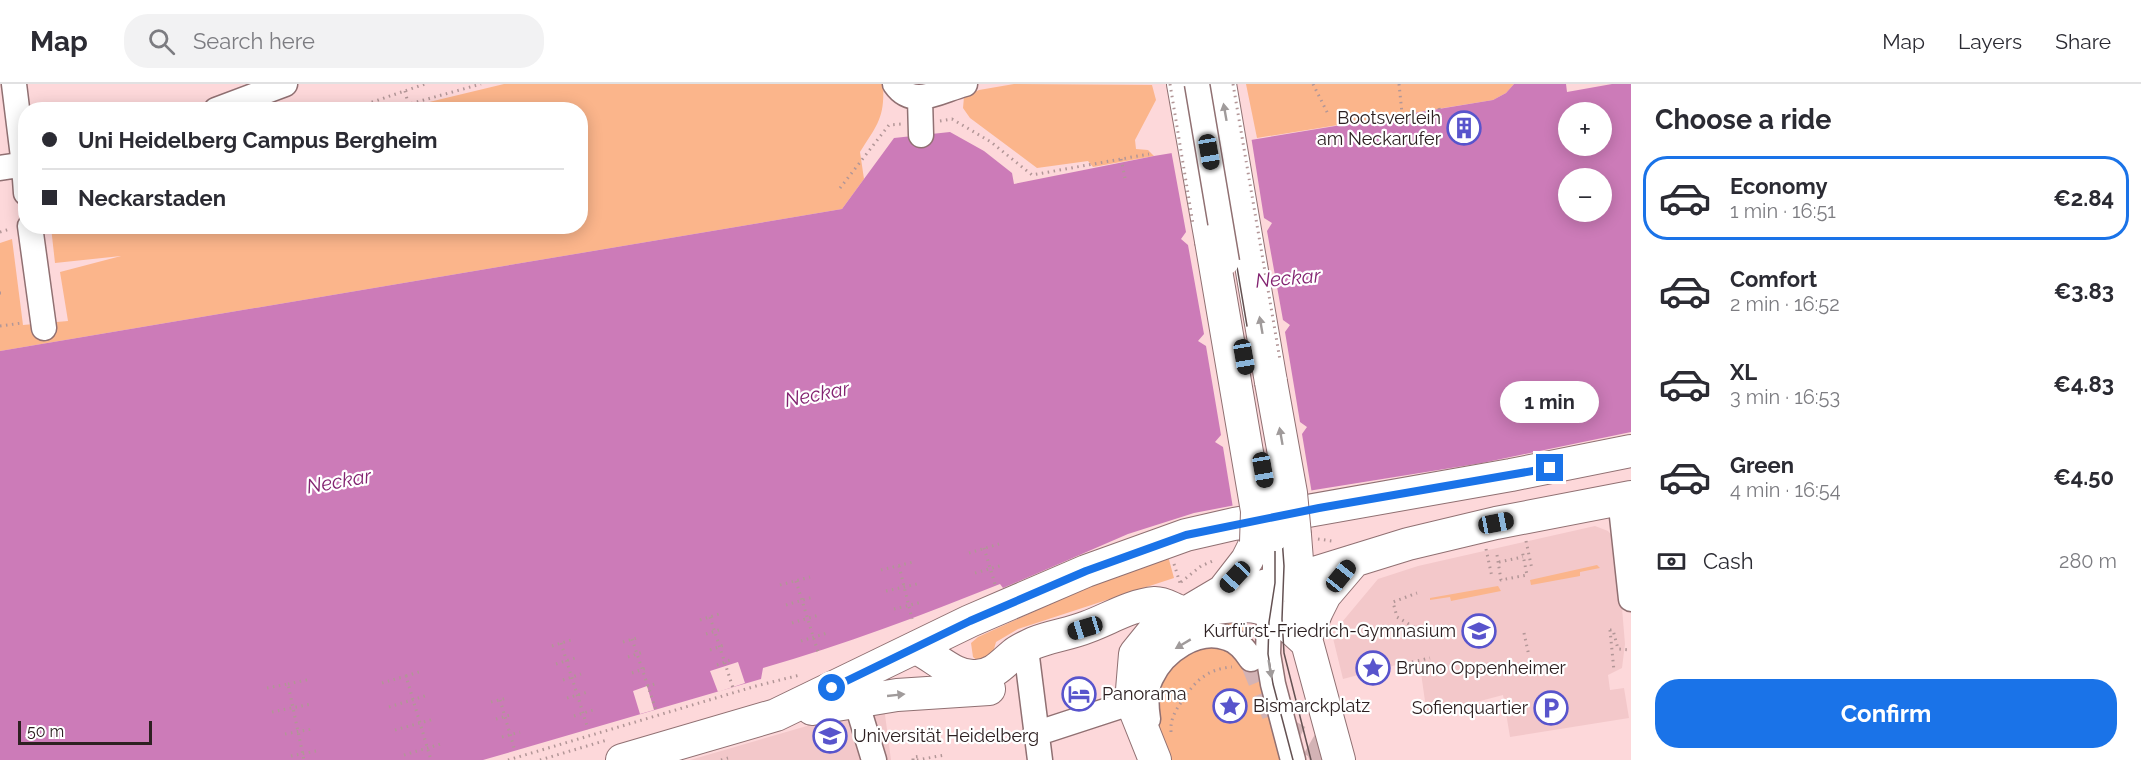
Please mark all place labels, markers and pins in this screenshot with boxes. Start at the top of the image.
place label: Bootsverleih am Neckarufer [1317,107,1442,149]
building icon: Bootsverleih am Neckarufer [1446,110,1482,146]
school or university icon: Kurfürst-Friedrich-Gymnasium [1461,613,1497,649]
place label: Kurfürst-Friedrich-Gymnasium [1203,620,1456,641]
place icon: Bruno Oppenheimer [1355,650,1391,686]
place label: Bruno Oppenheimer [1396,657,1567,678]
hotel icon: Panorama [1061,676,1097,712]
place label: Panorama [1102,683,1187,704]
place icon: Bismarckplatz [1212,688,1248,724]
parking icon: Sofienquartier [1533,690,1569,726]
place label: Bismarckplatz [1253,695,1370,716]
place label: Sofienquartier [1412,697,1529,718]
school or university icon: Universität Heidelberg [812,718,848,754]
place label: Universität Heidelberg [853,725,1039,746]

